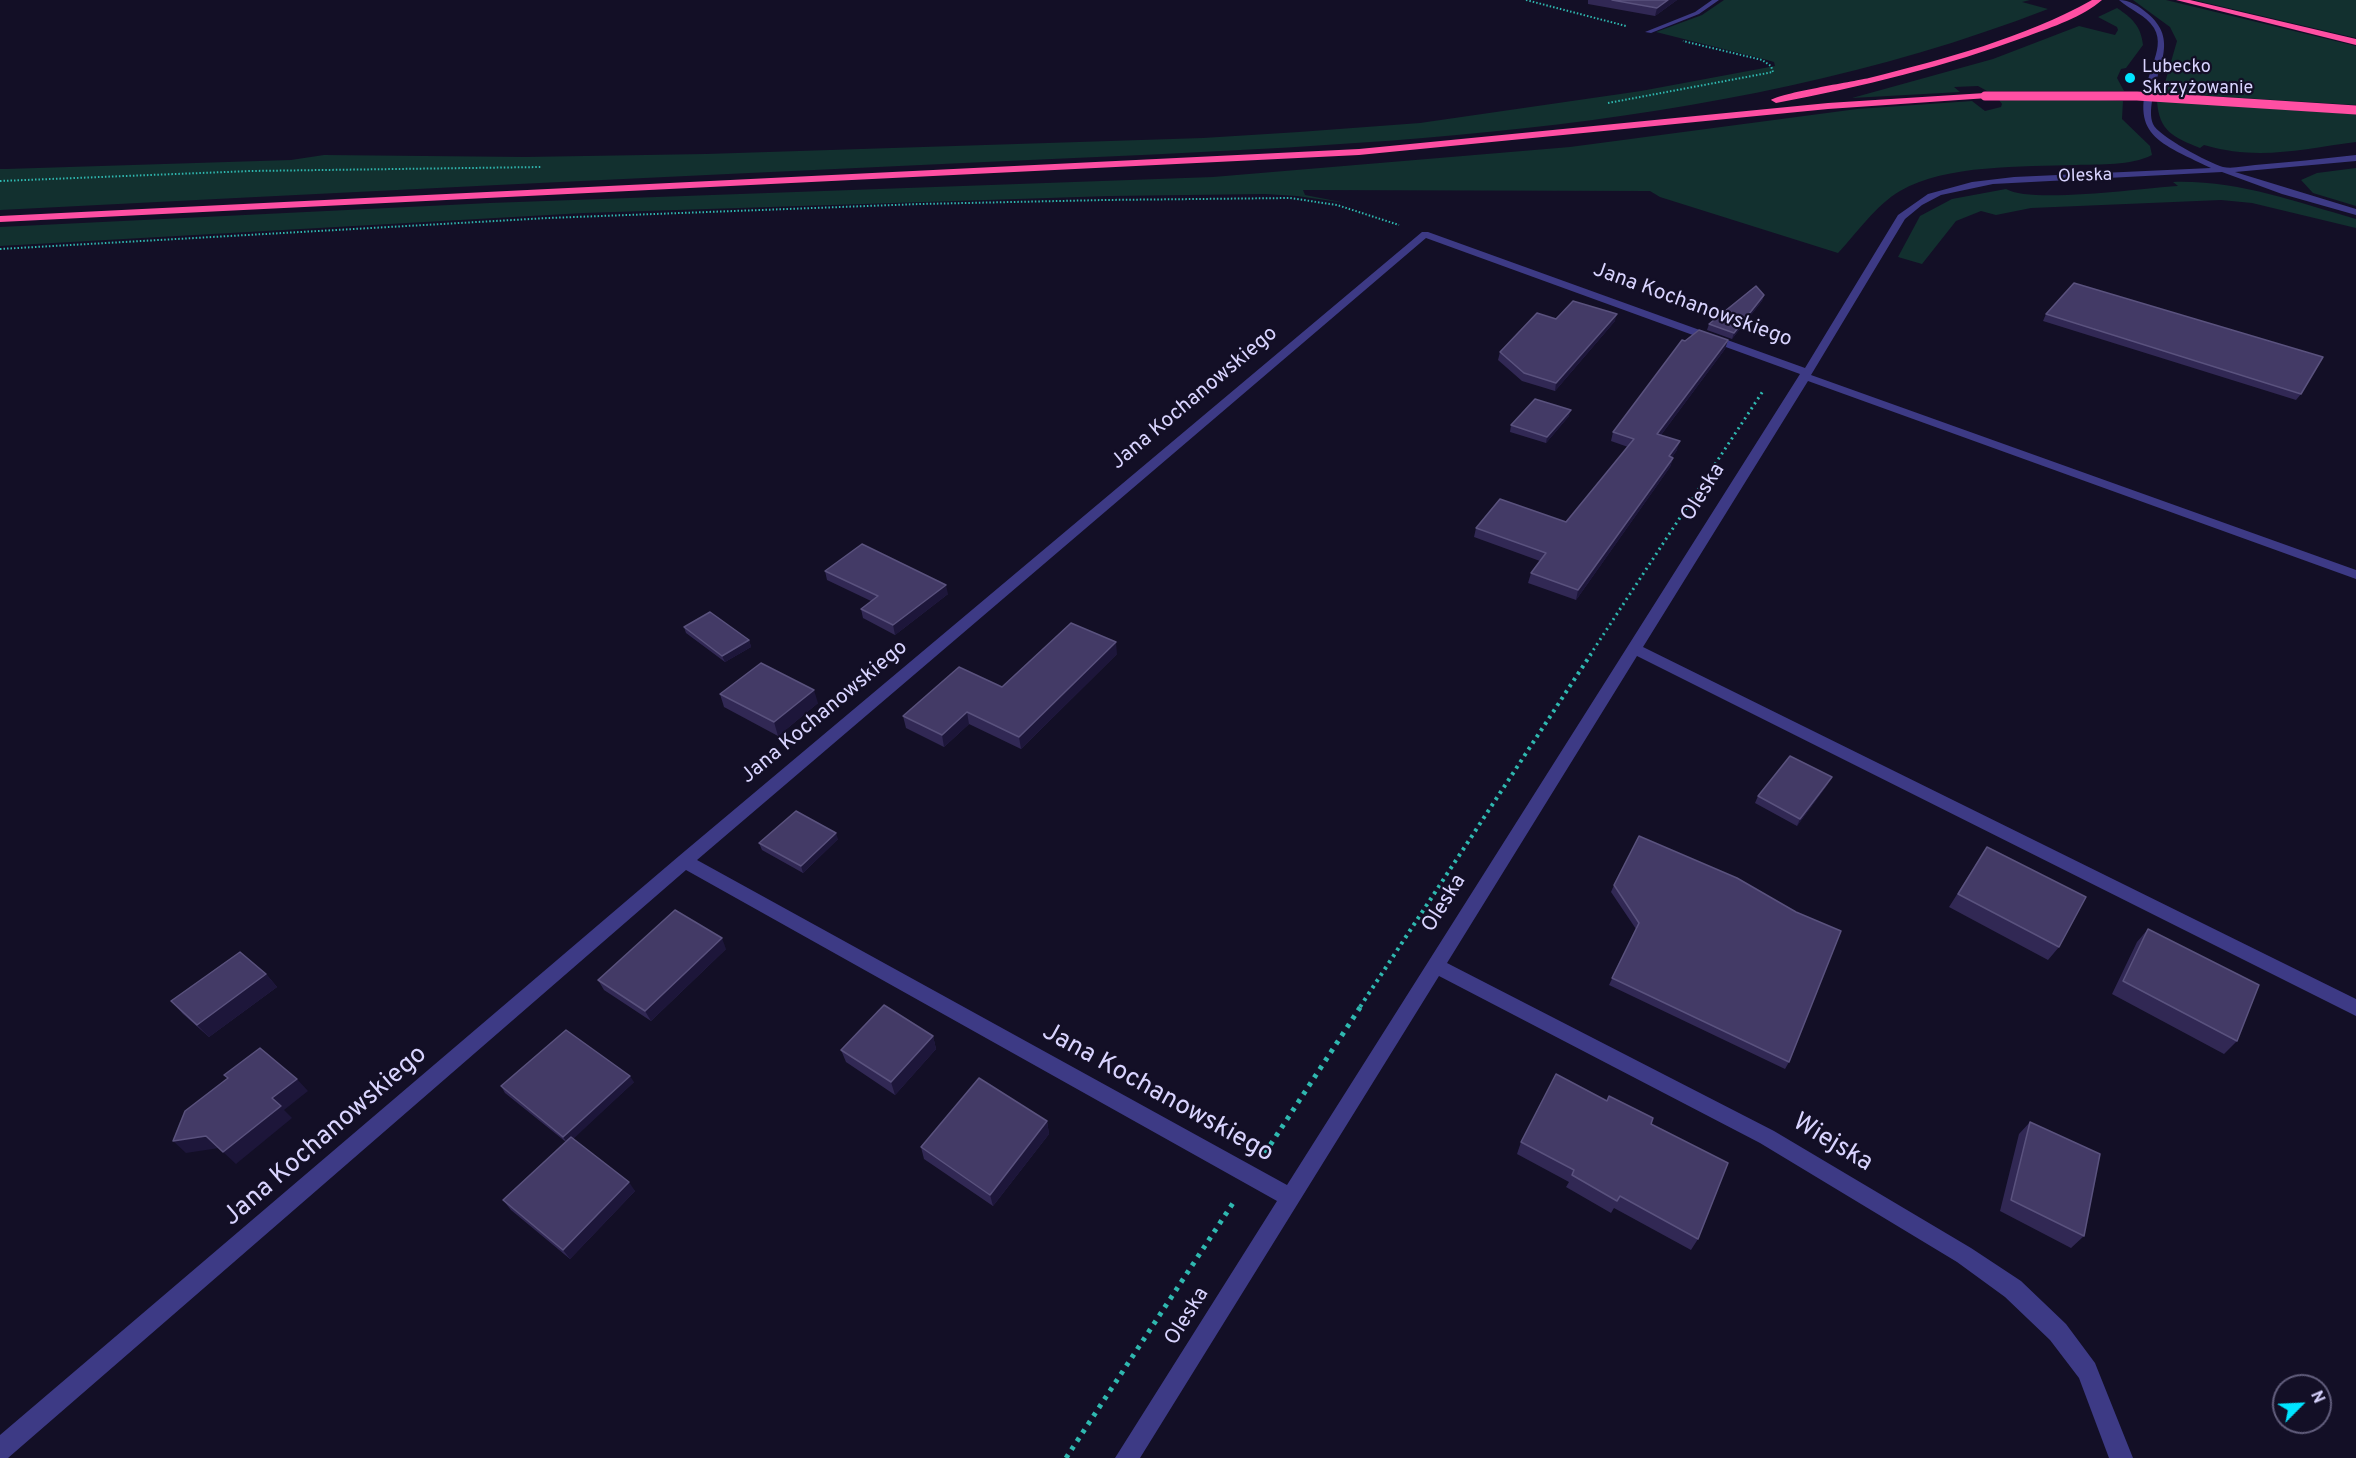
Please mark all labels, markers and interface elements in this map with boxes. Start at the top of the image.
place label: Lubecko Skrzyżowanie [2142,57,2253,100]
marker: Lubecko Skrzyżowanie [2123,71,2137,85]
street label: Oleska [2057,165,2113,189]
street label: Jana Kochanowskiego [1589,258,1795,354]
street label: Jana Kochanowskiego [1107,322,1283,476]
street label: Oleska [1677,459,1731,527]
street label: Jana Kochanowskiego [737,636,913,790]
street label: Oleska [1418,870,1472,938]
street label: Jana Kochanowskiego [1036,1017,1278,1171]
street label: Jana Kochanowskiego [218,1040,434,1234]
street label: Wiejska [1786,1108,1878,1180]
street label: Oleska [1161,1283,1215,1351]
north arrow [2272,1374,2332,1434]
text: N [2305,1388,2328,1407]

